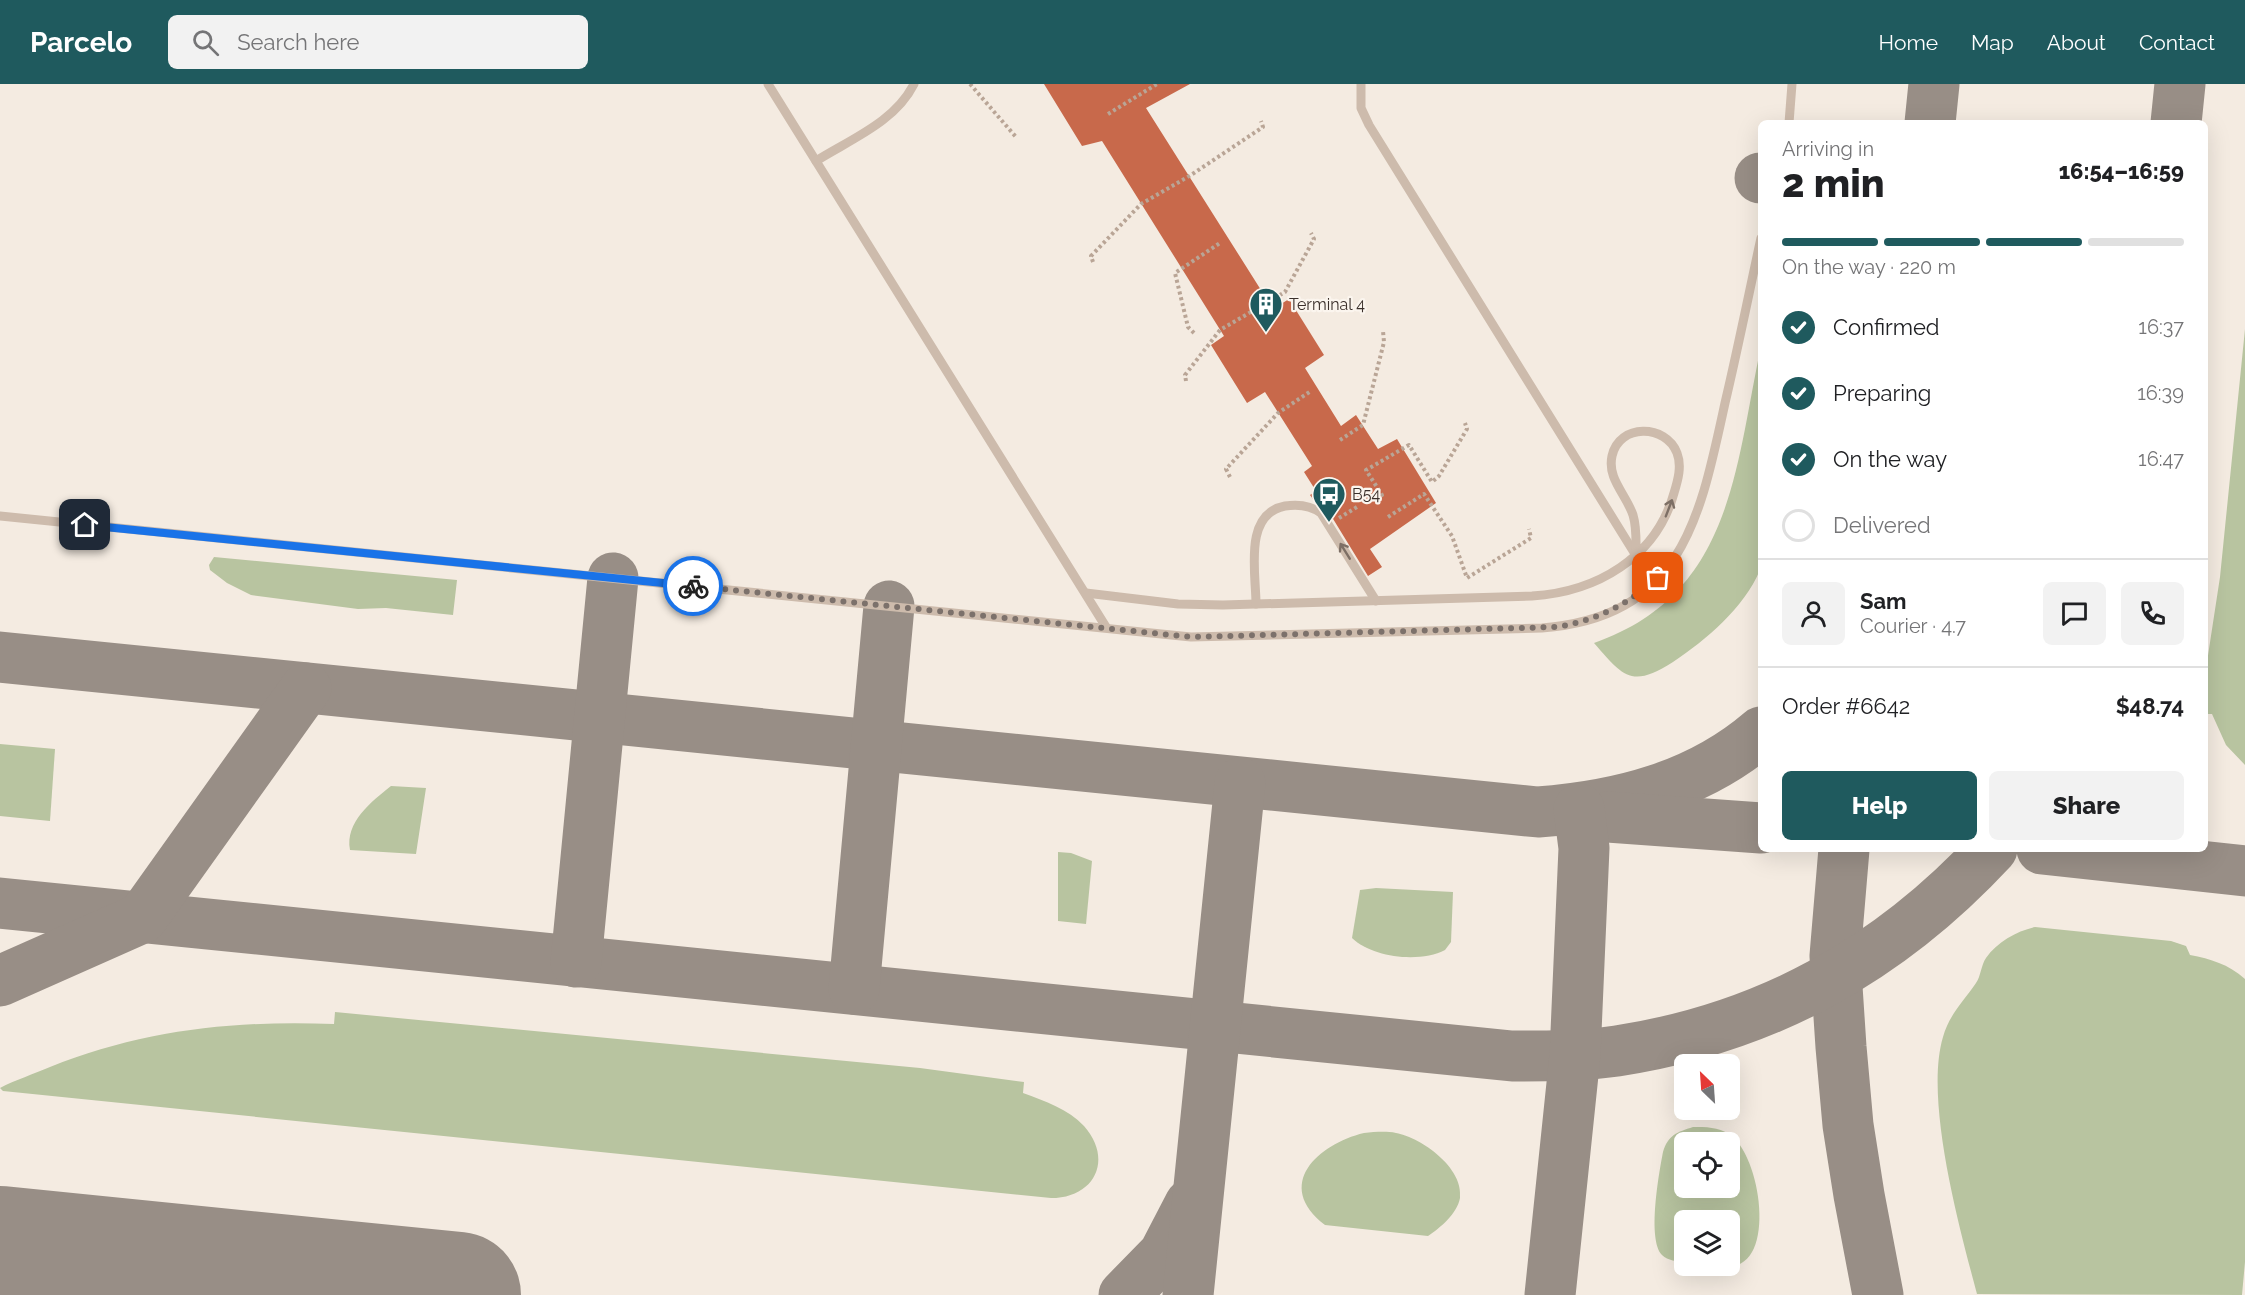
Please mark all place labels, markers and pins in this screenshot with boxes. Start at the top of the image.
building icon: Terminal 4 [1248,286,1284,333]
place label: Terminal 4 [1289,295,1365,314]
bus stop icon: B54 [1311,476,1347,523]
place label: B54 [1352,485,1380,504]
pin [59,499,110,550]
pin [1632,552,1683,603]

